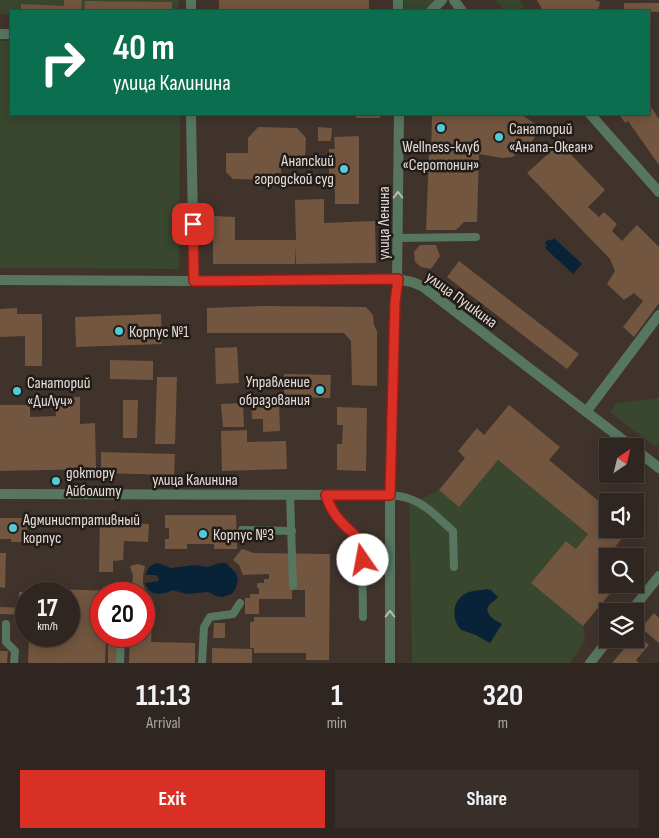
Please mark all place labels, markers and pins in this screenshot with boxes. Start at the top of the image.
place label: Санаторий «Анапа-Океан» [509,120,594,157]
marker: Wellness-клуб «Серотонин» [435,122,447,134]
marker: Санаторий «Анапа-Океан» [493,131,505,143]
place label: Wellness-клуб «Серотонин» [402,138,480,175]
place label: Анапский городской суд [254,152,334,189]
marker: Анапский городской суд [338,163,350,175]
pin [172,203,214,245]
place label: Корпус №1 [129,323,189,342]
marker: Корпус №1 [113,325,125,337]
place label: Управление образования [239,373,310,410]
place label: Санаторий «ДиЛуч» [27,374,90,411]
marker: Управление образования [314,384,326,396]
marker: Санаторий «ДиЛуч» [11,385,23,397]
place label: доктору Айболиту [65,464,122,501]
marker: доктору Айболиту [50,475,62,487]
place label: Административный корпус [22,511,140,548]
marker: Административный корпус [7,522,19,534]
place label: Корпус №3 [213,526,274,545]
marker: Корпус №3 [197,528,209,540]

